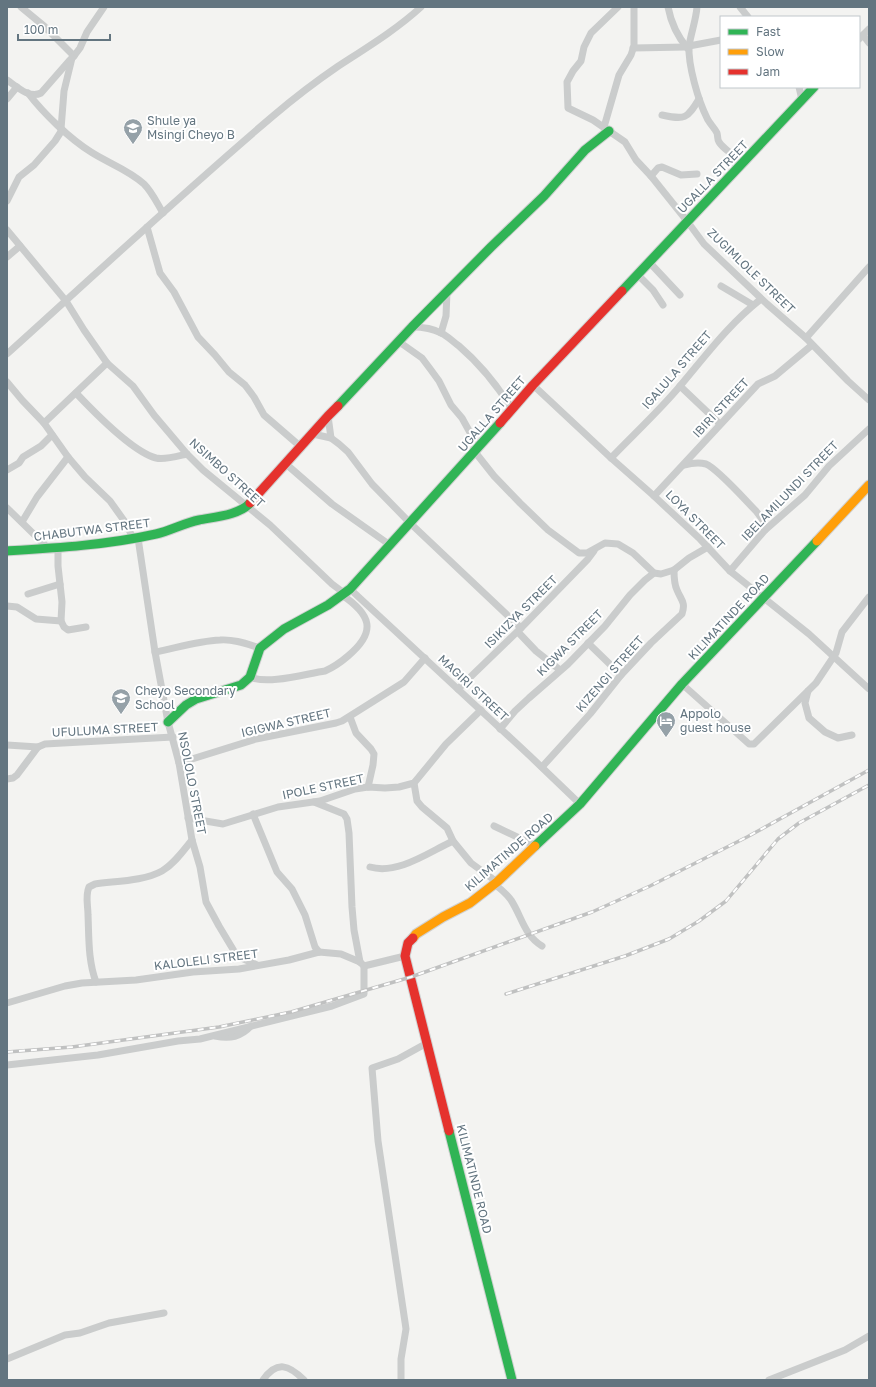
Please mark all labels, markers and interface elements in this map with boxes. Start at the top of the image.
scale bar [18,16,110,42]
legend [720,16,860,88]
text: 100 m [24,22,58,37]
text: Fast [756,24,781,39]
text: Slow [756,44,784,59]
text: Jam [756,64,780,79]
place label: Shule ya Msingi Cheyo B [147,113,235,142]
school or university icon: Shule ya Msingi Cheyo B [122,117,144,145]
street label: UGALLA STREET [674,137,752,216]
street label: ZUGIMLOLE STREET [704,225,799,317]
street label: IGALULA STREET [639,327,715,412]
street label: UGALLA STREET [455,372,529,455]
street label: IBIRI STREET [689,374,752,441]
street label: NSIMBO STREET [187,435,268,511]
street label: IBELAMILUNDI STREET [738,437,842,544]
street label: LOYA STREET [663,487,729,553]
street label: CHABUTWA STREET [33,515,152,544]
street label: KILIMATINDE ROAD [685,570,772,663]
street label: ISIKIZYA STREET [481,572,561,651]
street label: KIGWA STREET [533,606,606,679]
street label: KIZENGI STREET [572,632,647,715]
street label: MAGIRI STREET [435,651,512,724]
place label: Cheyo Secondary School [135,683,236,712]
school or university icon: Cheyo Secondary School [110,687,132,715]
street label: IGIGWA STREET [240,705,333,740]
place label: Appolo guest house [680,706,751,735]
hotel icon: Appolo guest house [655,710,677,738]
street label: UFULUMA STREET [51,719,159,740]
street label: NSOLOLO STREET [175,730,210,836]
street label: IPOLE STREET [281,770,366,802]
street label: KILIMATINDE ROAD [461,809,556,894]
street label: KALOLELI STREET [153,946,259,973]
street label: KILIMATINDE ROAD [454,1123,495,1235]

